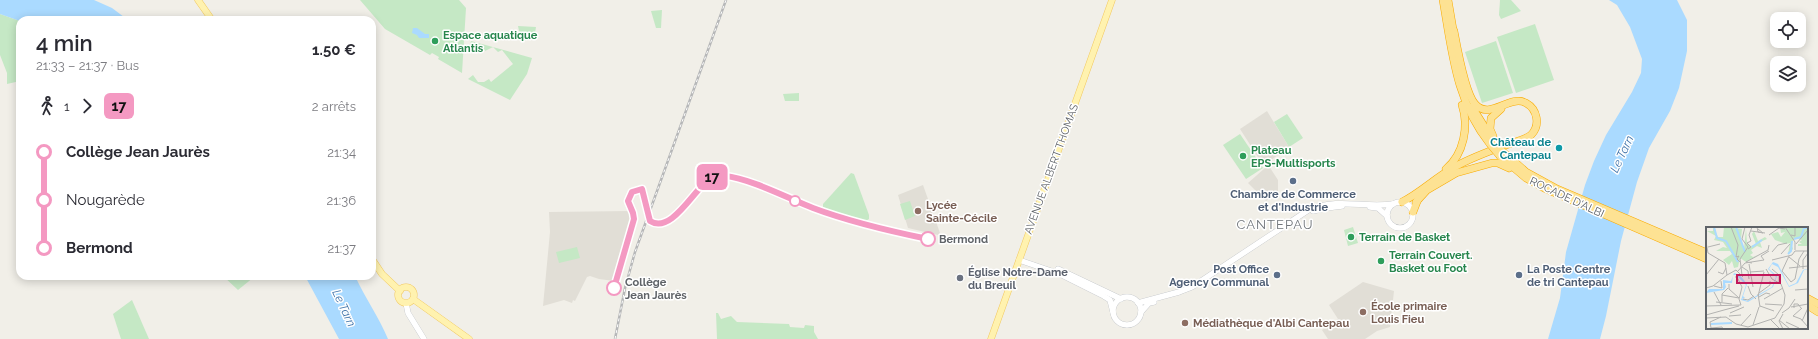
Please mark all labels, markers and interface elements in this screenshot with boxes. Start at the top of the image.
map controls [1770,12,1806,92]
button: locate [1770,12,1806,48]
place label: Espace aquatique Atlantis [443,29,538,55]
text: 4 min [36,30,93,56]
marker: Espace aquatique Atlantis [430,36,440,46]
text: 1.50 € [312,41,356,59]
button: layers [1770,56,1806,92]
text: 21:33 – 21:37 · Bus [36,58,139,73]
icon: walk [36,95,58,117]
icon: forward [76,95,98,117]
text: 17 [112,98,126,114]
text: 1 [64,99,70,114]
text: 2 arrêts [312,99,356,114]
street label: AVENUE ALBERT THOMAS [1022,102,1081,236]
water label: Le Tarn [1607,133,1637,175]
place label: Château de Cantepau [1490,136,1551,162]
text: Collège Jean Jaurès [66,143,210,161]
marker: Château de Cantepau [1554,143,1564,153]
place label: Plateau EPS-Multisports [1251,144,1336,170]
text: 21:34 [327,145,356,160]
marker: Plateau EPS-Multisports [1238,151,1248,161]
line badge: 17 [694,164,730,190]
text: 17 [705,169,719,185]
street label: ROCADE D'ALBI [1527,174,1606,220]
marker: Chambre de Commerce et d'Industrie [1288,176,1298,186]
place label: Chambre de Commerce et d'Industrie [1230,188,1356,214]
text: Nougarède [66,191,145,209]
text: 21:36 [326,193,356,208]
unlabelled marker [789,195,801,207]
place label: Lycée Sainte-Cécile [926,199,997,225]
marker: Lycée Sainte-Cécile [913,206,923,216]
district label: CANTEPAU [1236,217,1314,232]
inset map [1706,227,1808,329]
marker: Bermond [920,231,936,247]
place label: Terrain de Basket [1359,231,1451,244]
marker: Terrain de Basket [1346,232,1356,242]
place label: Bermond [939,233,988,246]
text: Bermond [66,239,133,257]
text: 21:37 [327,241,356,256]
place label: Terrain Couvert. Basket ou Foot [1389,249,1473,275]
marker: Terrain Couvert. Basket ou Foot [1376,256,1386,266]
place label: Post Office Agency Communal [1169,263,1270,289]
place label: La Poste Centre de tri Cantepau [1527,263,1611,289]
place label: Église Notre-Dame du Breuil [968,265,1068,292]
marker: Post Office Agency Communal [1272,270,1282,280]
marker: La Poste Centre de tri Cantepau [1514,270,1524,280]
marker: Église Notre-Dame du Breuil [955,273,965,283]
place label: Collège Jean Jaurès [625,276,687,302]
marker: Collège Jean Jaurès [606,280,622,296]
water label: Le Tarn [329,287,359,329]
place label: École primaire Louis Fieu [1371,299,1448,326]
marker: École primaire Louis Fieu [1358,307,1368,317]
place label: Médiathèque d'Albi Cantepau [1193,317,1349,330]
marker: Médiathèque d'Albi Cantepau [1180,318,1190,328]

